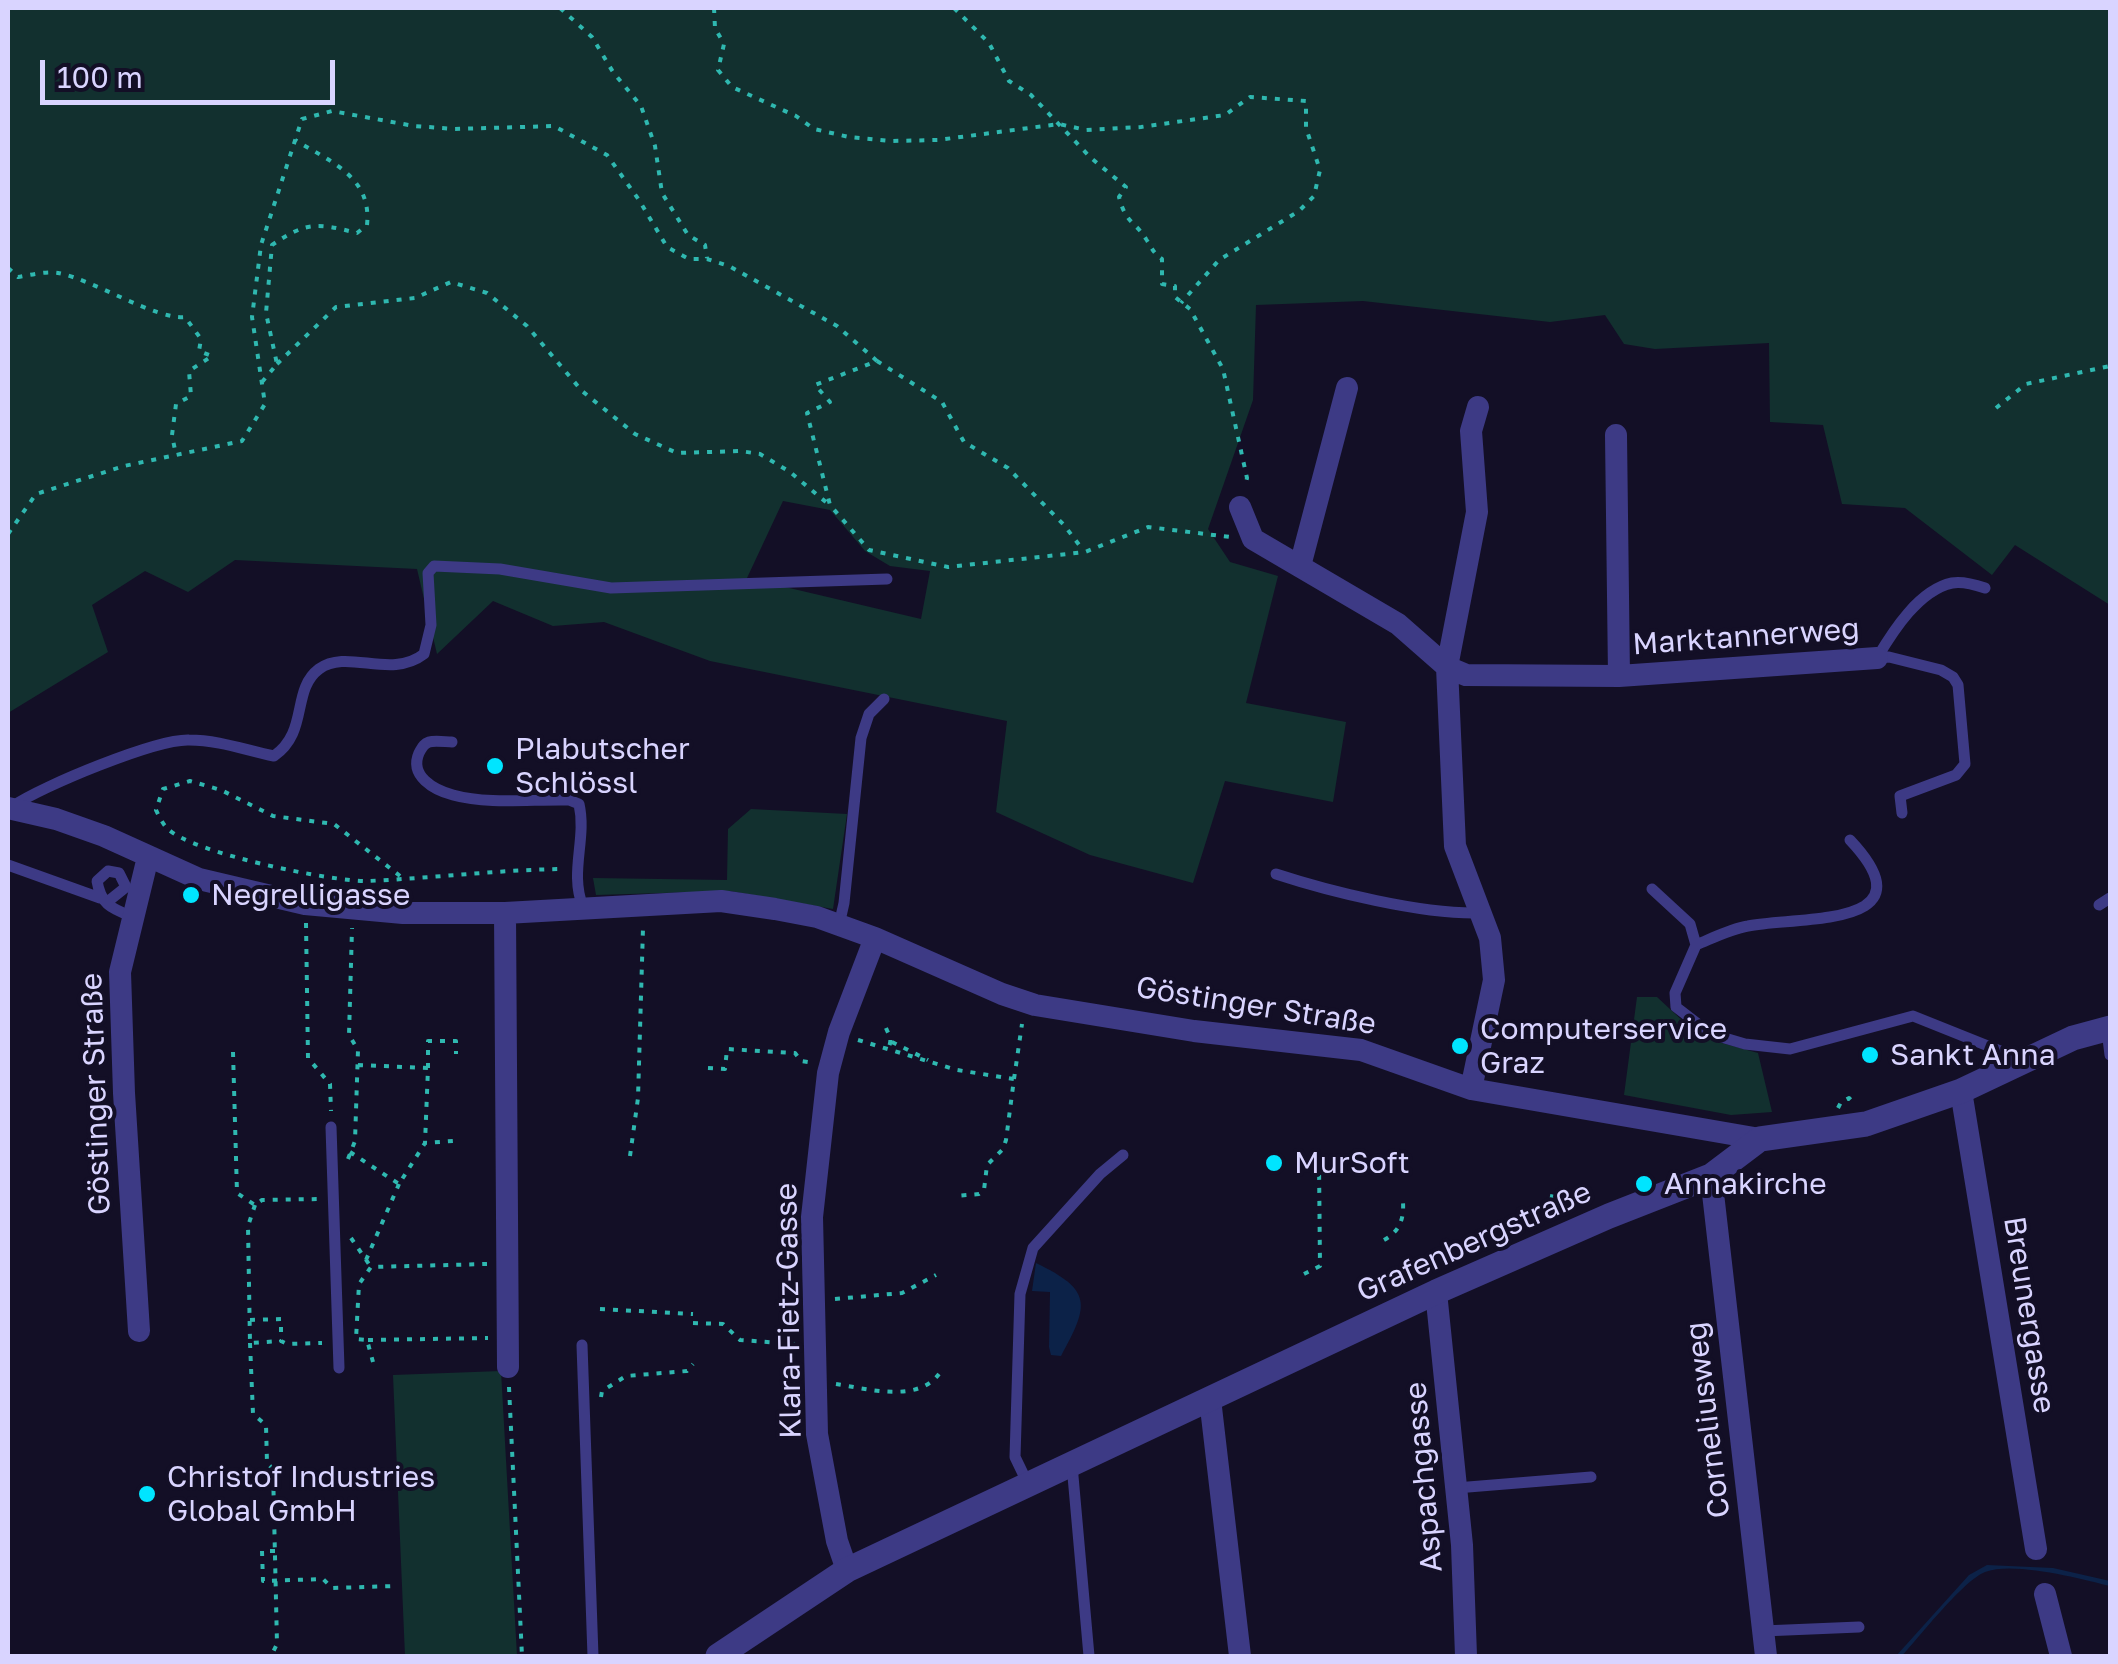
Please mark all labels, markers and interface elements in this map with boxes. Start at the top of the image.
scale bar [45,40,340,102]
text: 100 m [57,59,143,95]
street label: Marktannerweg [1631,611,1861,663]
place label: Plabutscher Schlössl [515,731,690,802]
marker: Plabutscher Schlössl [484,755,506,777]
place label: Negrelligasse [211,877,410,913]
marker: Negrelligasse [180,884,202,906]
street label: Göstinger Straße [1134,969,1378,1043]
street label: Göstinger Straße [74,972,118,1216]
place label: Computerservice Graz [1480,1011,1727,1082]
marker: Computerservice Graz [1449,1035,1471,1057]
place label: Sankt Anna [1890,1037,2056,1073]
marker: Sankt Anna [1859,1044,1881,1066]
place label: MurSoft [1294,1145,1410,1181]
marker: MurSoft [1263,1152,1285,1174]
place label: Annakirche [1664,1166,1827,1202]
marker: Annakirche [1633,1173,1655,1195]
street label: Grafenbergstraße [1351,1174,1597,1310]
street label: Klara-Fietz-Gasse [769,1183,809,1439]
street label: Breunergasse [1996,1214,2062,1416]
street label: Corneliusweg [1678,1320,1738,1520]
street label: Aspachgasse [1398,1380,1450,1574]
place label: Christof Industries Global GmbH [167,1459,435,1530]
marker: Christof Industries Global GmbH [136,1483,158,1505]

